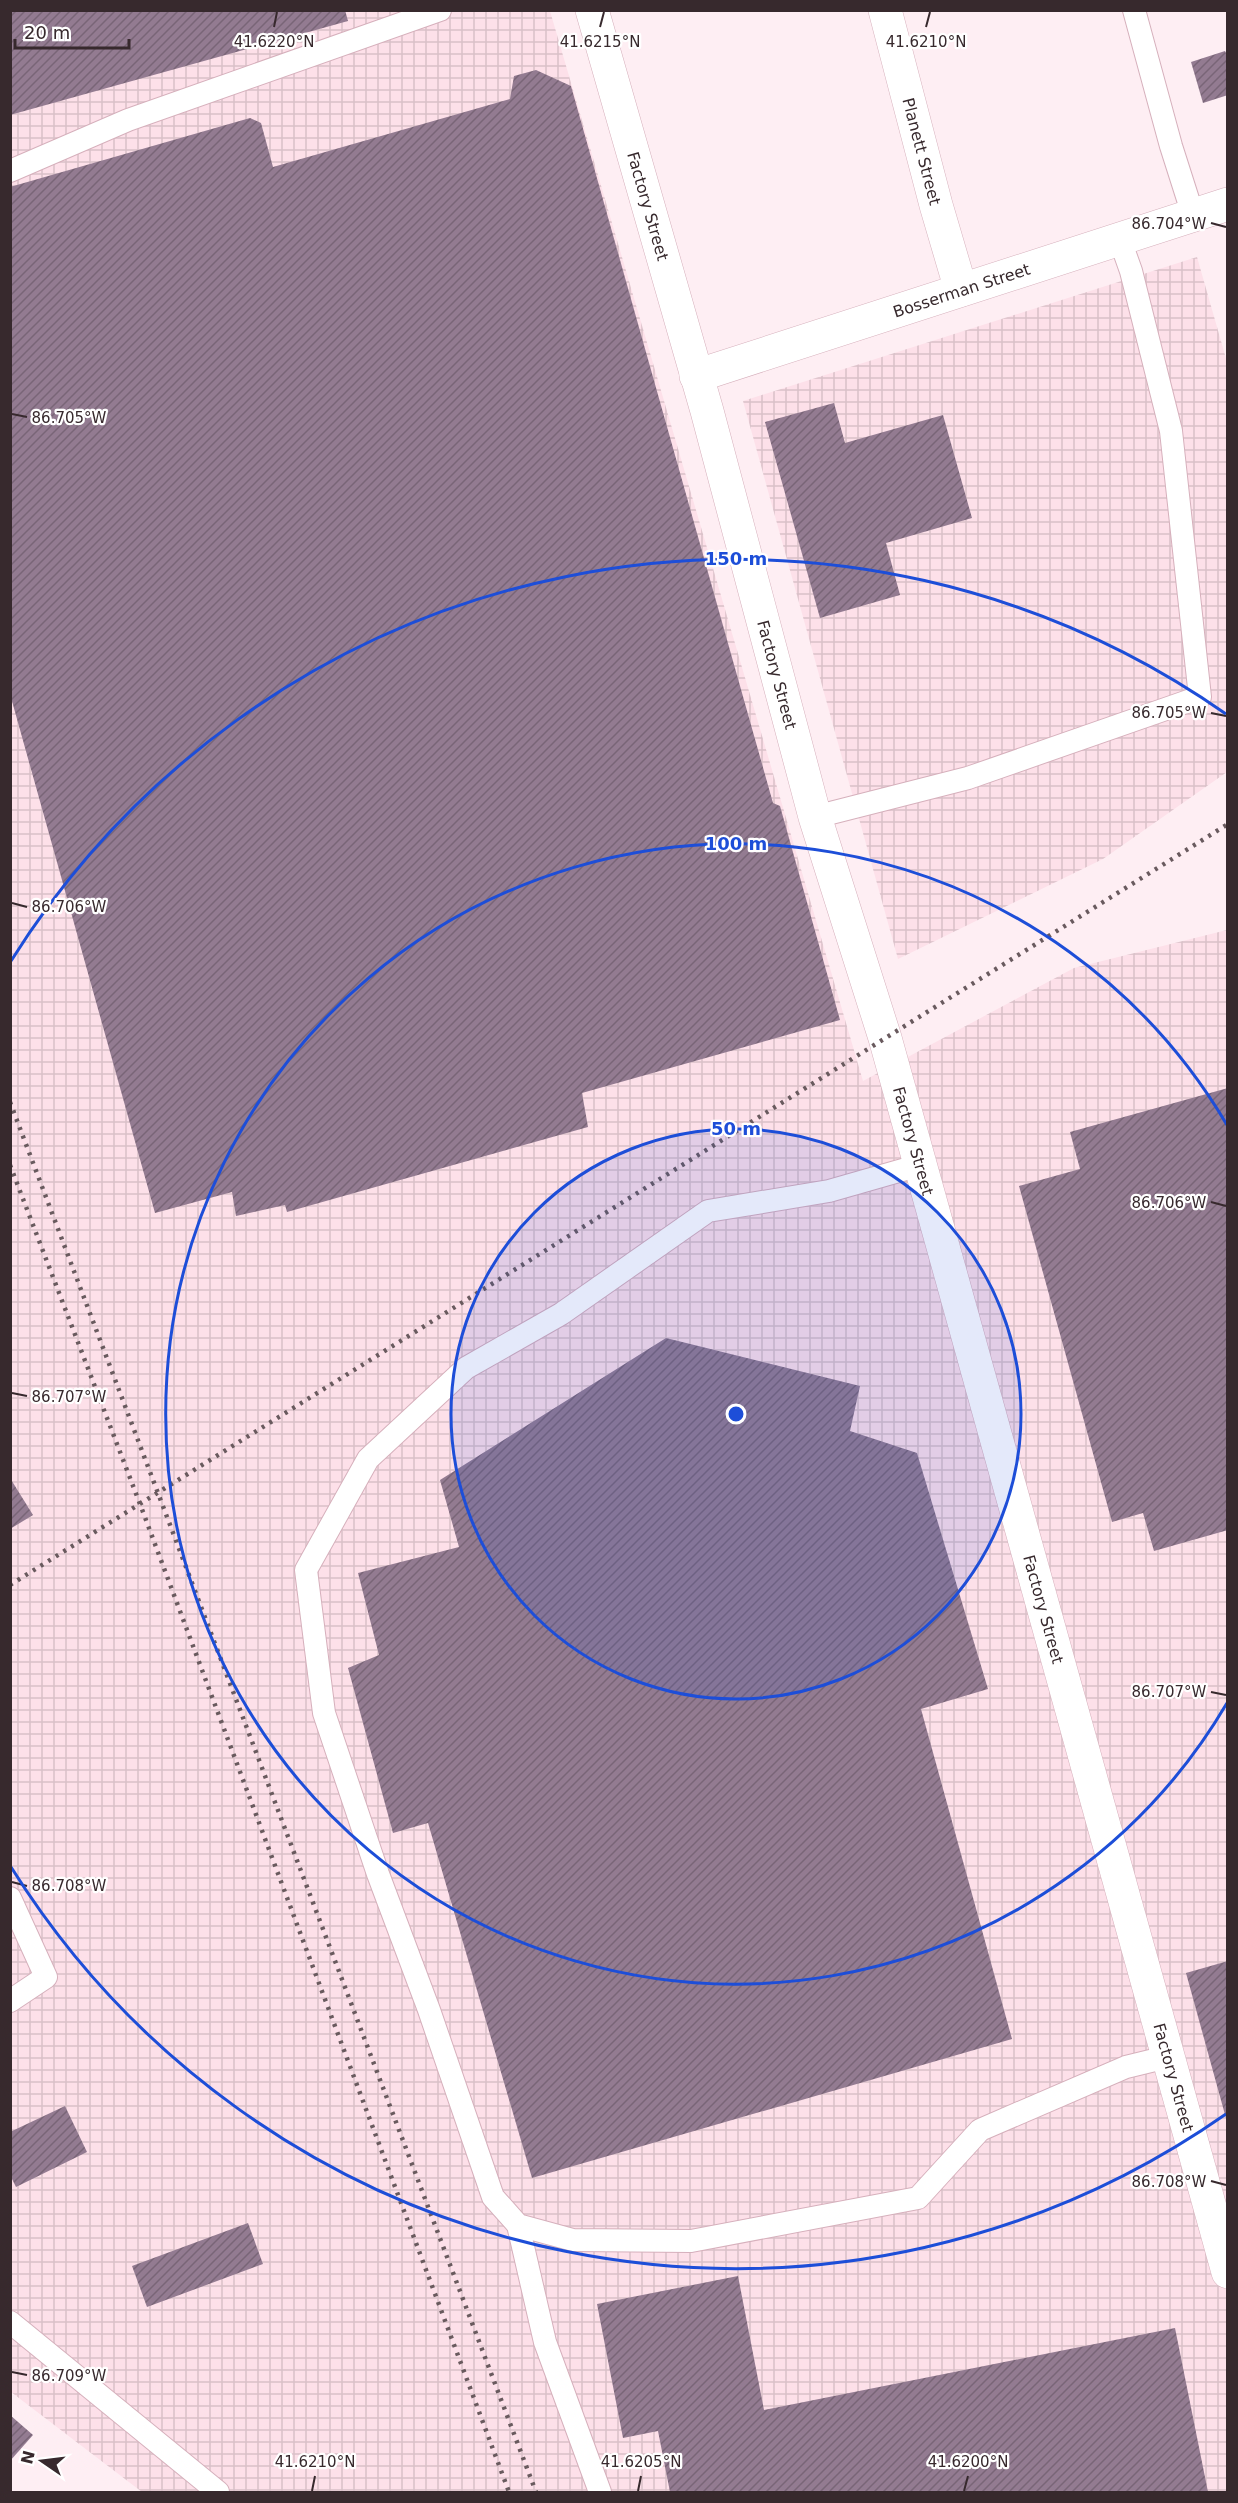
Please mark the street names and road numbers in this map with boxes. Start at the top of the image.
street label: Planett Street [899,96,945,207]
street label: Factory Street [624,150,673,263]
street label: Bosserman Street [891,259,1032,321]
street label: Factory Street [754,618,801,731]
street label: Factory Street [889,1084,938,1198]
street label: Factory Street [1020,1553,1068,1666]
street label: Factory Street [1150,2021,1198,2134]

